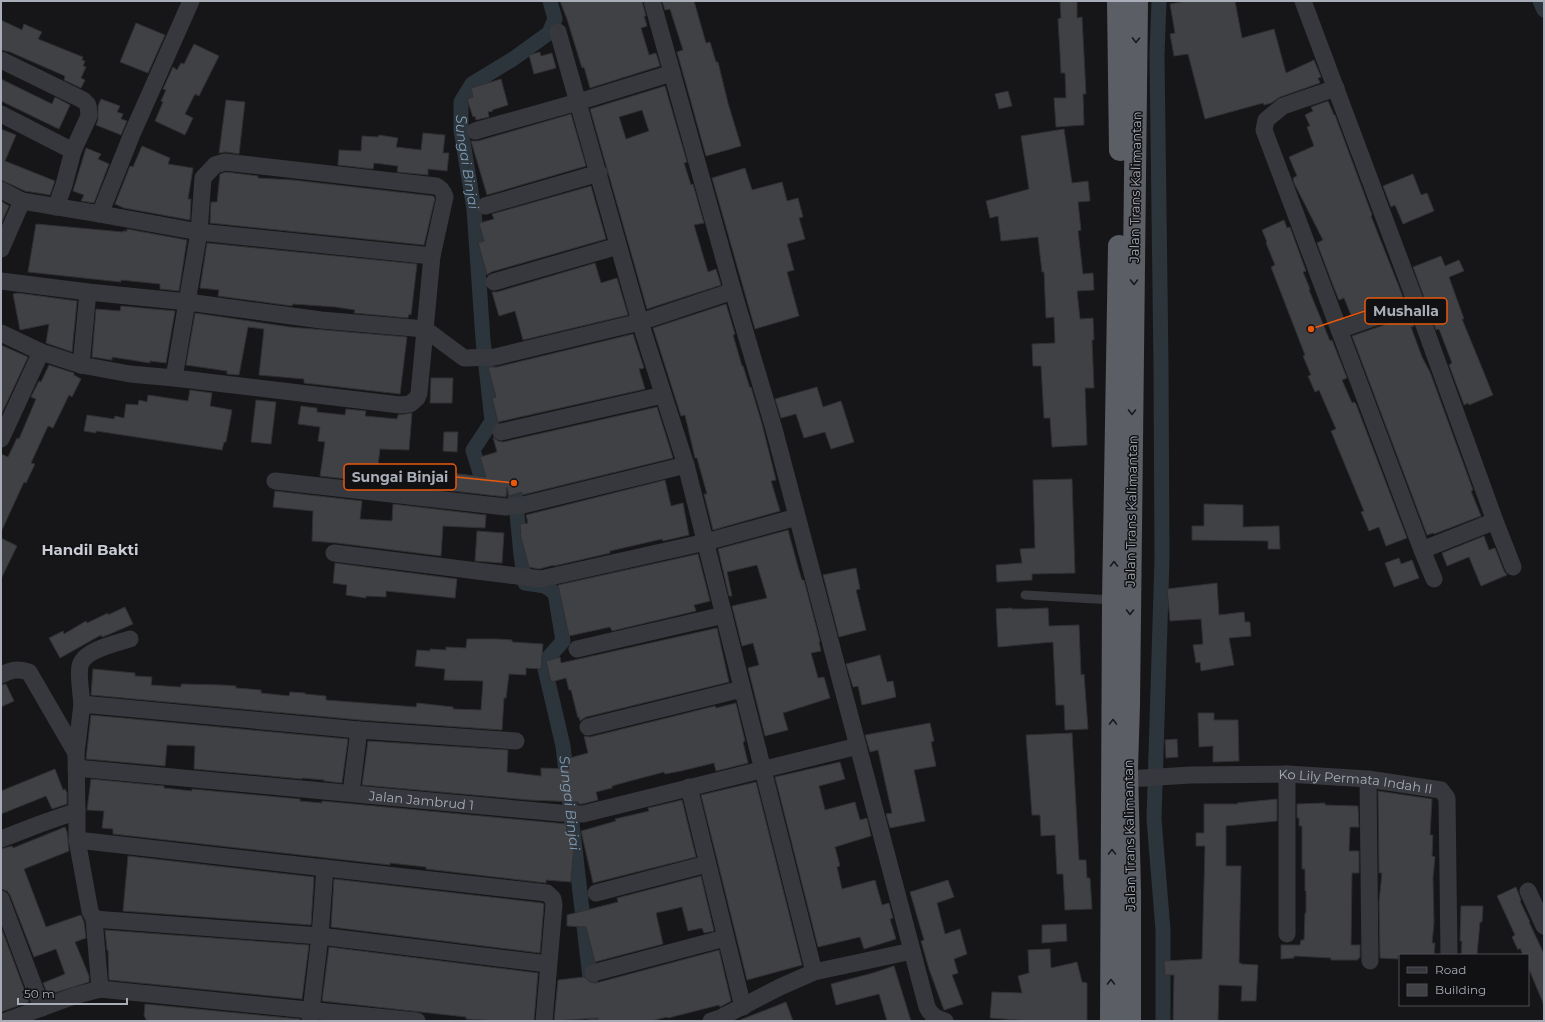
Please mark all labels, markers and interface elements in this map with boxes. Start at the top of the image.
one-way arrow [1132,37,1140,43]
street label: Jalan Trans Kalimantan [1126,111,1144,264]
water label: Sungai Binjai [452,115,483,211]
one-way arrow [1130,279,1138,285]
callout: Mushalla [1365,298,1447,324]
text: Mushalla [1373,302,1439,320]
one-way arrow [1128,409,1136,415]
street label: Jalan Trans Kalimantan [1122,435,1140,588]
callout: Sungai Binjai [344,464,456,490]
text: Sungai Binjai [352,468,448,486]
district label: Handil Bakti [41,540,139,559]
one-way arrow [1110,561,1118,567]
one-way arrow [1126,609,1134,615]
one-way arrow [1109,719,1117,725]
water label: Sungai Binjai [555,755,584,851]
street label: Jalan Trans Kalimantan [1120,759,1138,912]
street label: Ko Lily Permata Indah II [1278,766,1433,797]
street label: Jalan Jambrud 1 [367,787,475,813]
one-way arrow [1108,849,1116,855]
legend [1399,954,1529,1006]
text: Road [1435,962,1466,977]
one-way arrow [1107,979,1115,985]
scale bar [18,980,127,1006]
text: Building [1435,982,1486,997]
text: 50 m [24,986,55,1001]

